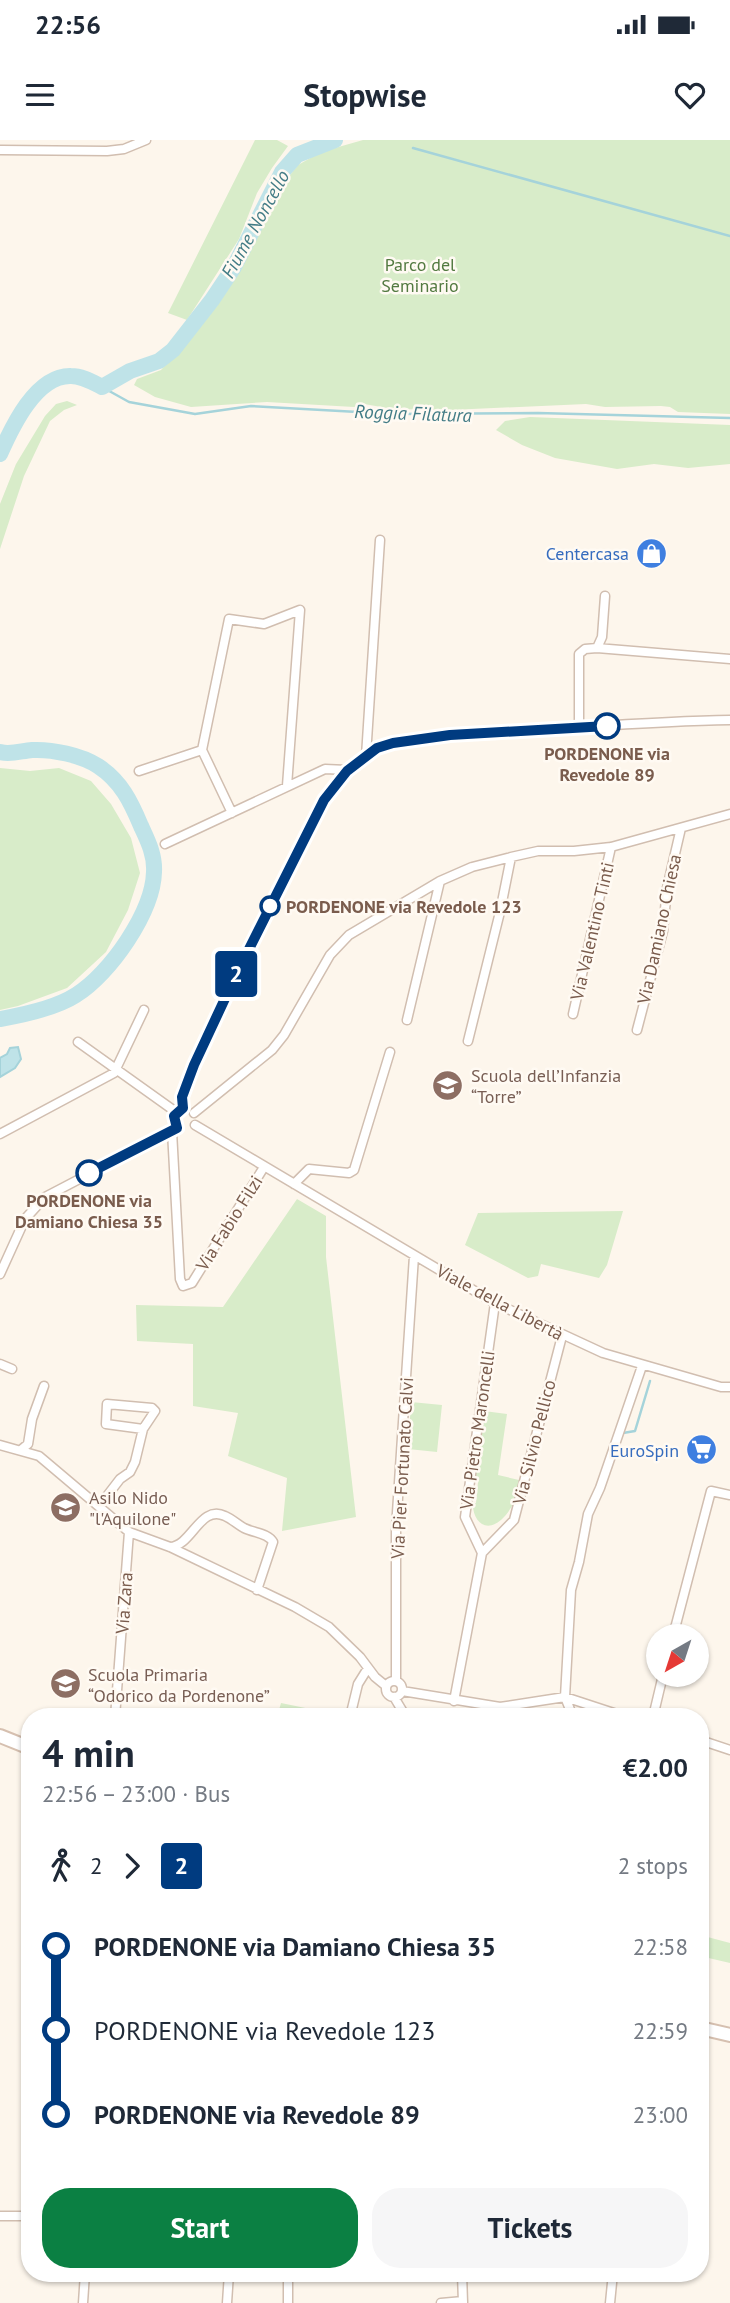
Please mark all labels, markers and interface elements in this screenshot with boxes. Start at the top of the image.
text: 22:56 [35,8,101,41]
text: Stopwise [303,74,427,116]
icon: menu [21,76,59,114]
icon: heart [671,76,709,114]
water label: Fiume Noncello [215,166,295,282]
park label: Parco del Seminario [381,253,459,297]
water label: Roggia Filatura [354,399,473,427]
shop icon: Centercasa [635,536,669,570]
place label: Centercasa [546,542,629,565]
marker: PORDENONE via Revedole 89 [594,713,620,739]
place label: PORDENONE via Revedole 89 [544,742,670,786]
street label: Via Damiano Chiesa [632,852,686,1007]
street label: Via Valentino Tinti [565,860,619,1003]
place label: PORDENONE via Revedole 123 [286,895,522,918]
marker: PORDENONE via Revedole 123 [260,896,280,916]
line badge: 2 [213,951,259,997]
text: 2 [229,958,243,989]
place label: Scuola dell’Infanzia “Torre” [471,1064,621,1108]
school or university icon: Scuola dell’Infanzia “Torre” [431,1068,465,1102]
marker: PORDENONE via Damiano Chiesa 35 [76,1160,102,1186]
street label: Via Fabio Filzi [190,1171,267,1276]
place label: PORDENONE via Damiano Chiesa 35 [15,1189,163,1233]
street label: Viale della Libertà [431,1258,568,1345]
street label: Via Pietro Maroncelli [454,1349,500,1512]
street label: Via Pier Fortunato Calvi [386,1377,418,1560]
street label: Via Silvio Pellico [507,1377,561,1508]
supermarket icon: EuroSpin [685,1433,719,1467]
place label: EuroSpin [610,1439,679,1462]
place label: Asilo Nido "l'Aquilone" [89,1486,176,1530]
school or university icon: Asilo Nido "l'Aquilone" [49,1490,83,1524]
street label: Via Zara [110,1571,138,1636]
north arrow [646,1624,709,1687]
map controls [646,1624,709,1687]
place label: Scuola Primaria “Odorico da Pordenone” [88,1663,270,1707]
school or university icon: Scuola Primaria “Odorico da Pordenone” [48,1667,82,1701]
text: 4 min [42,1728,135,1777]
text: €2.00 [623,1751,688,1784]
text: 22:56 – 23:00 · Bus [42,1779,230,1808]
icon: walk [42,1847,80,1885]
icon: forward [113,1847,151,1885]
text: 2 [175,1850,188,1881]
text: 2 [90,1851,103,1880]
text: 2 stops [618,1851,688,1880]
text: PORDENONE via Damiano Chiesa 35 [94,1930,496,1963]
text: 22:58 [633,1932,688,1961]
text: PORDENONE via Revedole 123 [94,2014,435,2047]
text: 22:59 [633,2016,688,2045]
text: PORDENONE via Revedole 89 [94,2098,420,2131]
text: 23:00 [633,2100,688,2129]
button: Start [42,2188,358,2268]
button: Tickets [372,2188,688,2268]

